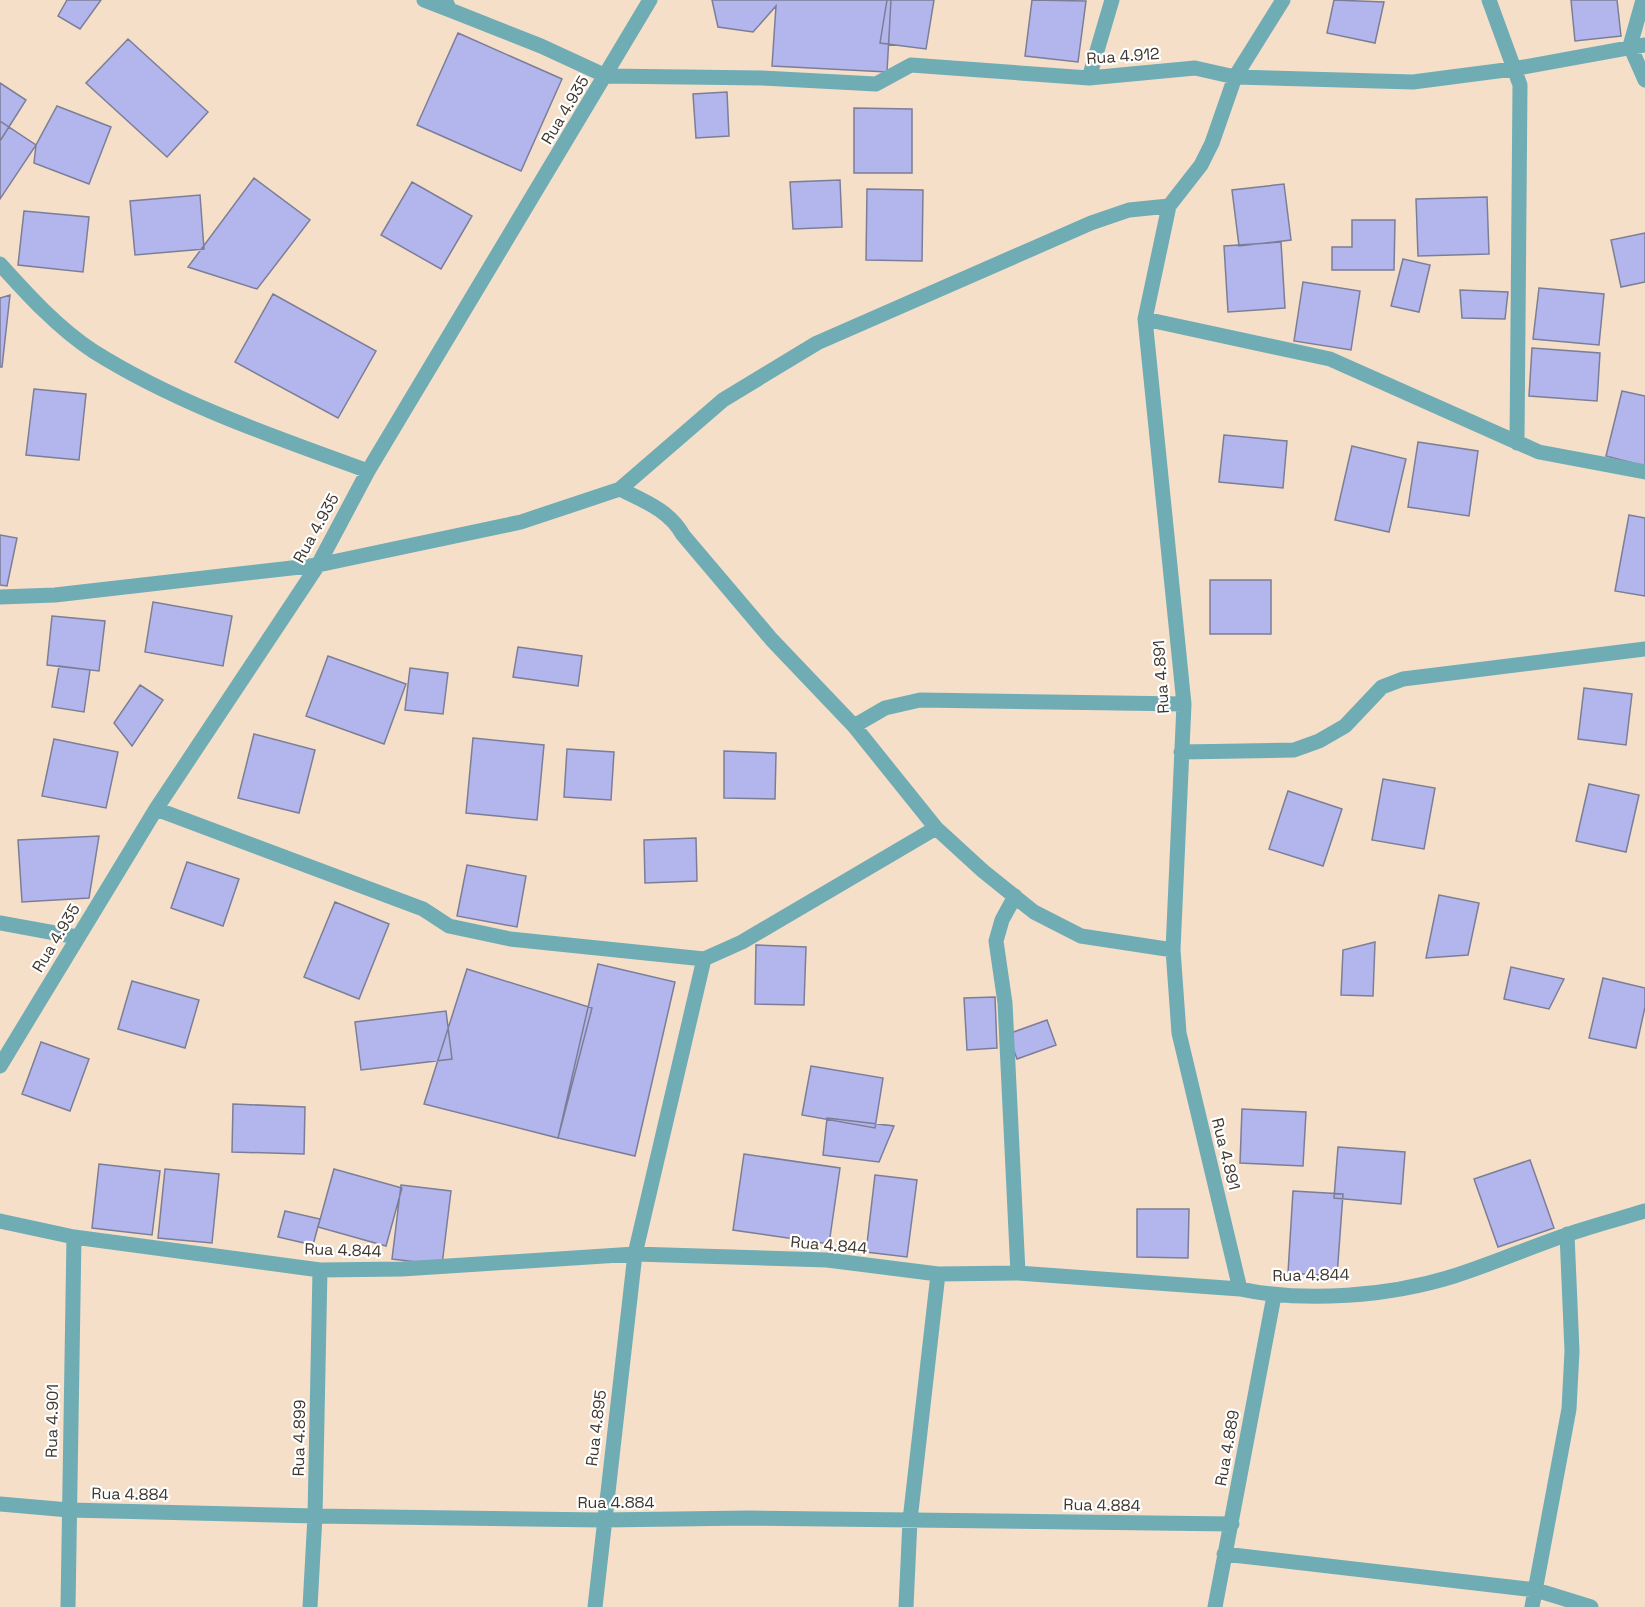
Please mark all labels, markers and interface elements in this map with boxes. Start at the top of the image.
street label: Rua 4.912 [1086,43,1160,69]
street label: Rua 4.935 [536,72,594,148]
street label: Rua 4.935 [288,490,344,566]
street label: Rua 4.891 [1148,640,1174,714]
street label: Rua 4.935 [27,900,85,976]
street label: Rua 4.891 [1207,1116,1245,1192]
street label: Rua 4.844 [790,1231,868,1259]
street label: Rua 4.844 [304,1238,382,1262]
street label: Rua 4.844 [1272,1264,1350,1286]
street label: Rua 4.901 [41,1384,63,1458]
street label: Rua 4.895 [581,1389,611,1467]
street label: Rua 4.899 [288,1399,310,1477]
street label: Rua 4.889 [1210,1408,1244,1488]
street label: Rua 4.884 [91,1483,169,1505]
street label: Rua 4.884 [577,1492,655,1513]
street label: Rua 4.884 [1063,1494,1141,1516]

